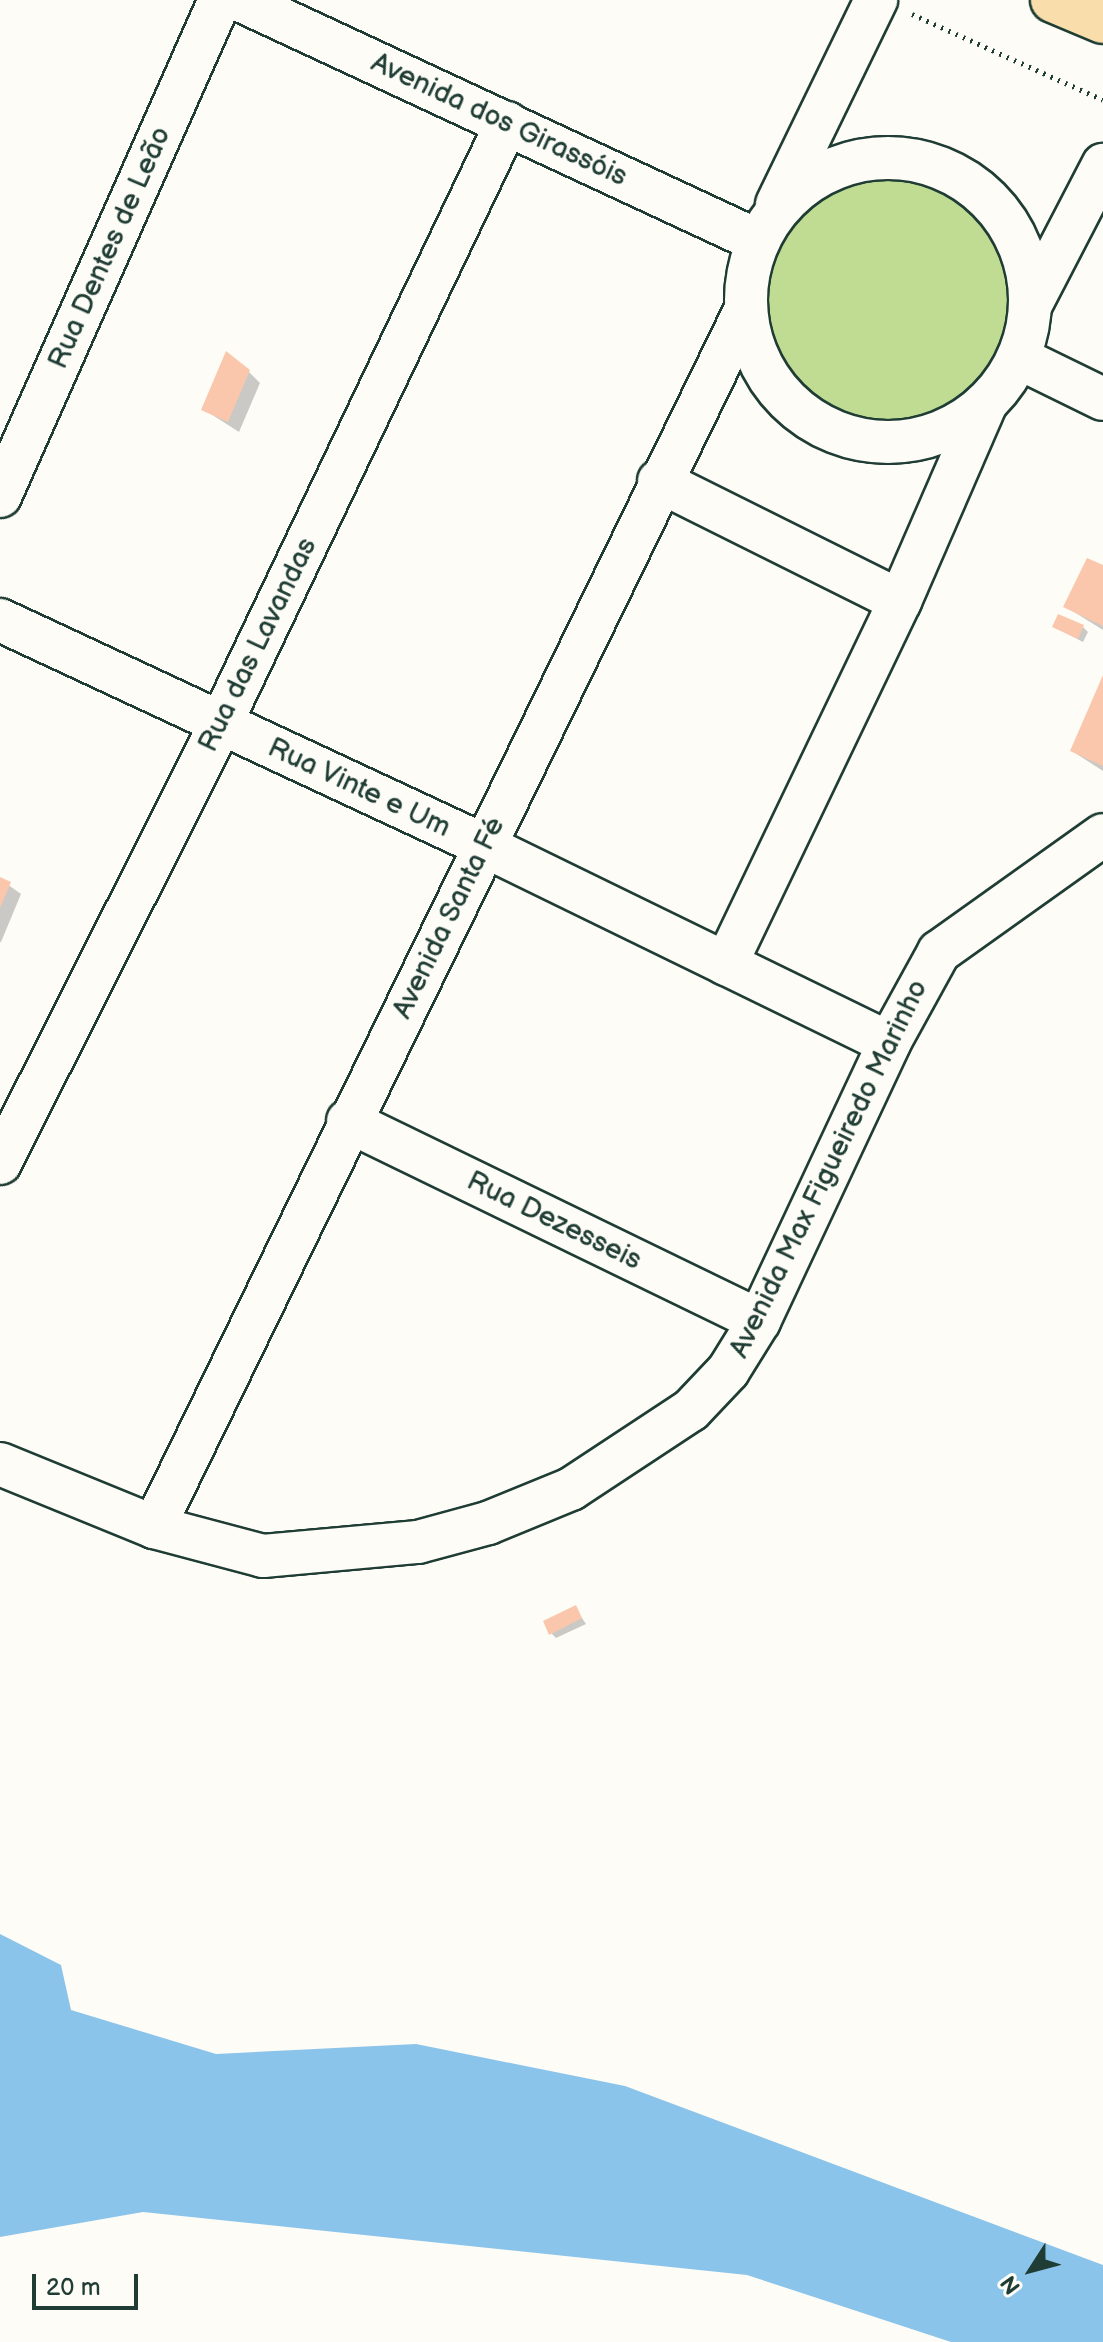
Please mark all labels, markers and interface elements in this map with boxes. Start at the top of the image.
street label: Avenida dos Girassóis [366,46,632,194]
street label: Rua Dentes de Leão [42,122,178,374]
street label: Rua das Lavandas [192,533,324,757]
street label: Rua Vinte e Um [262,731,456,845]
street label: Avenida Santa Fé [386,812,512,1024]
street label: Avenida Max Figueiredo Marinho [723,975,935,1363]
street label: Rua Dezesseis [461,1164,647,1278]
north arrow [991,2230,1071,2310]
scale bar [36,2258,142,2308]
text: N [995,2270,1027,2299]
text: 20 m [46,2273,101,2302]

